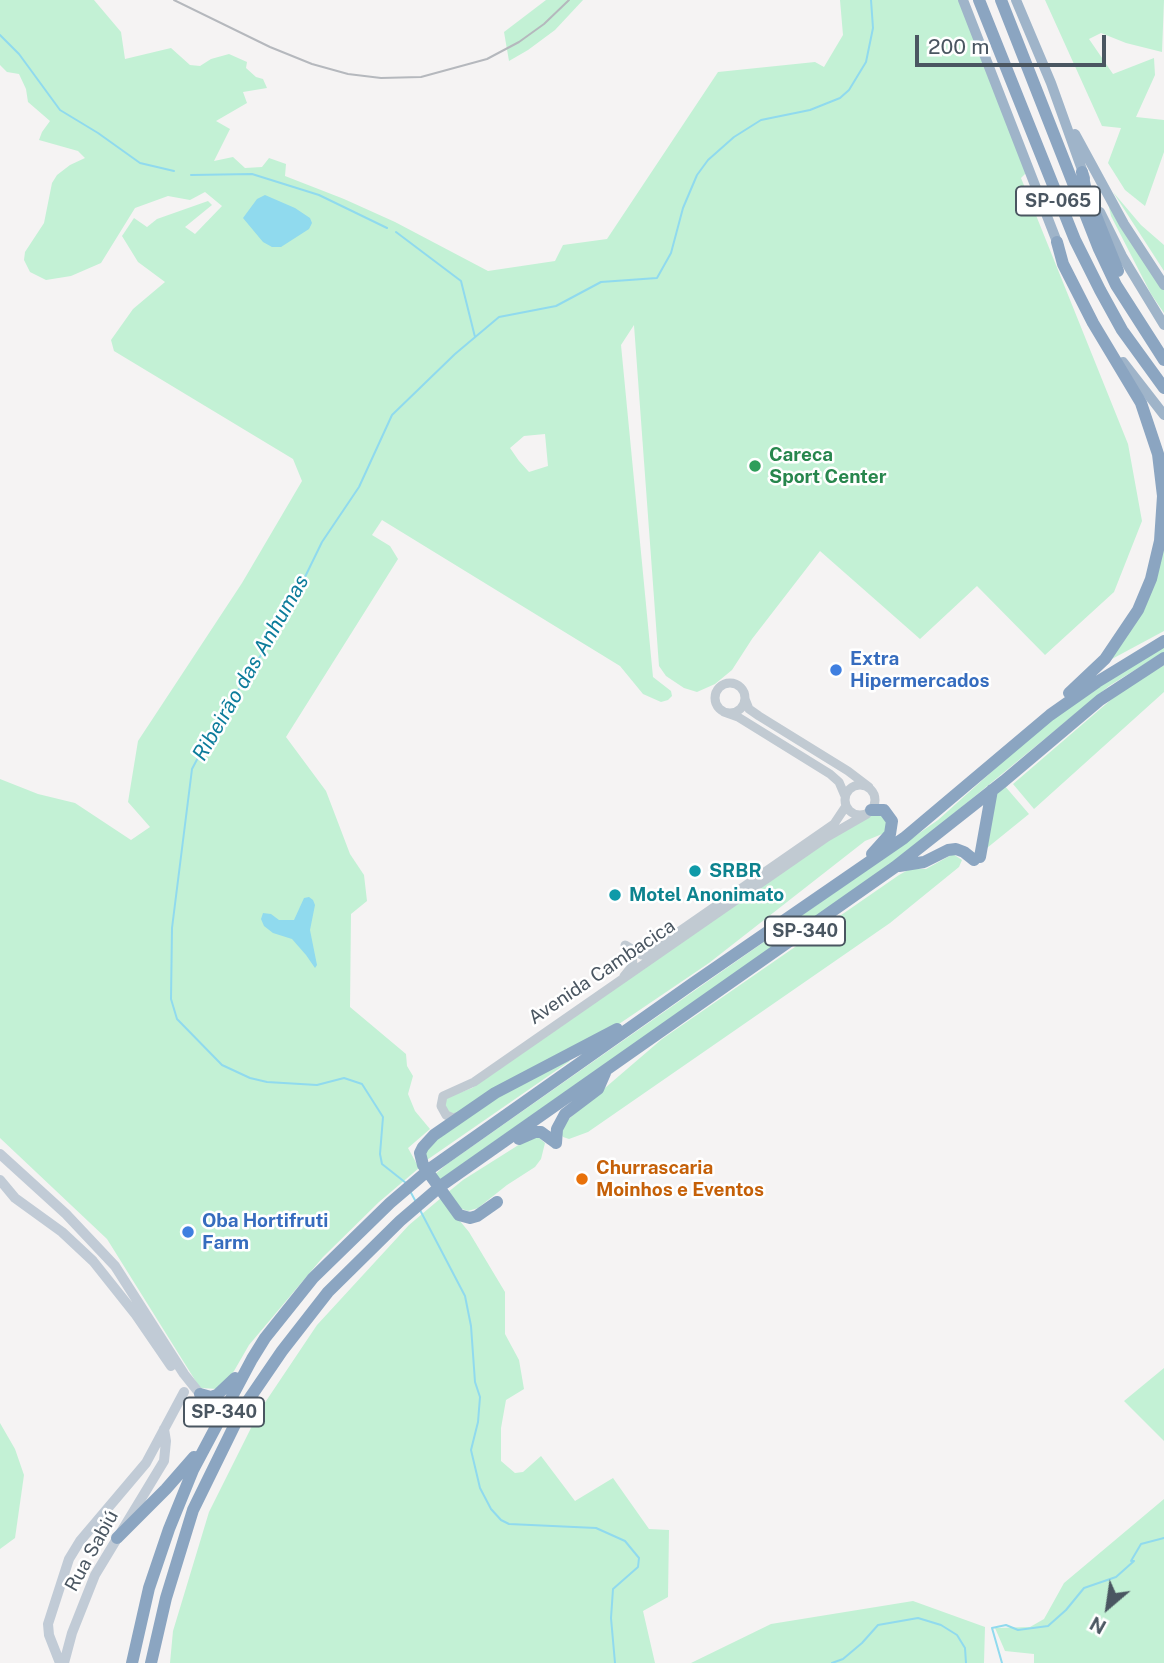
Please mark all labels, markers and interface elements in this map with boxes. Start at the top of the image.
scale bar [919,21,1110,65]
text: 200 m [928,34,989,59]
road number: SP-065 [1016,186,1100,216]
place label: Careca Sport Center [769,444,886,488]
marker: Careca Sport Center [747,458,763,474]
water label: Ribeirão das Anhumas [188,571,314,765]
place label: Extra Hipermercados [850,648,989,692]
marker: Extra Hipermercados [828,662,844,678]
place label: SRBR [709,860,762,882]
marker: SRBR [687,863,703,879]
place label: Motel Anonimato [629,884,784,906]
marker: Motel Anonimato [607,887,623,903]
street label: Avenida Cambacica [524,915,680,1029]
road number: SP-340 [765,916,845,946]
place label: Churrascaria Moinhos e Eventos [596,1157,764,1201]
marker: Churrascaria Moinhos e Eventos [574,1171,590,1187]
place label: Oba Hortifruti Farm [202,1210,328,1254]
marker: Oba Hortifruti Farm [180,1224,196,1240]
road number: SP-340 [184,1398,264,1427]
street label: Rua Sabiú [60,1507,124,1595]
north arrow [1073,1572,1143,1642]
text: N [1086,1612,1110,1639]

